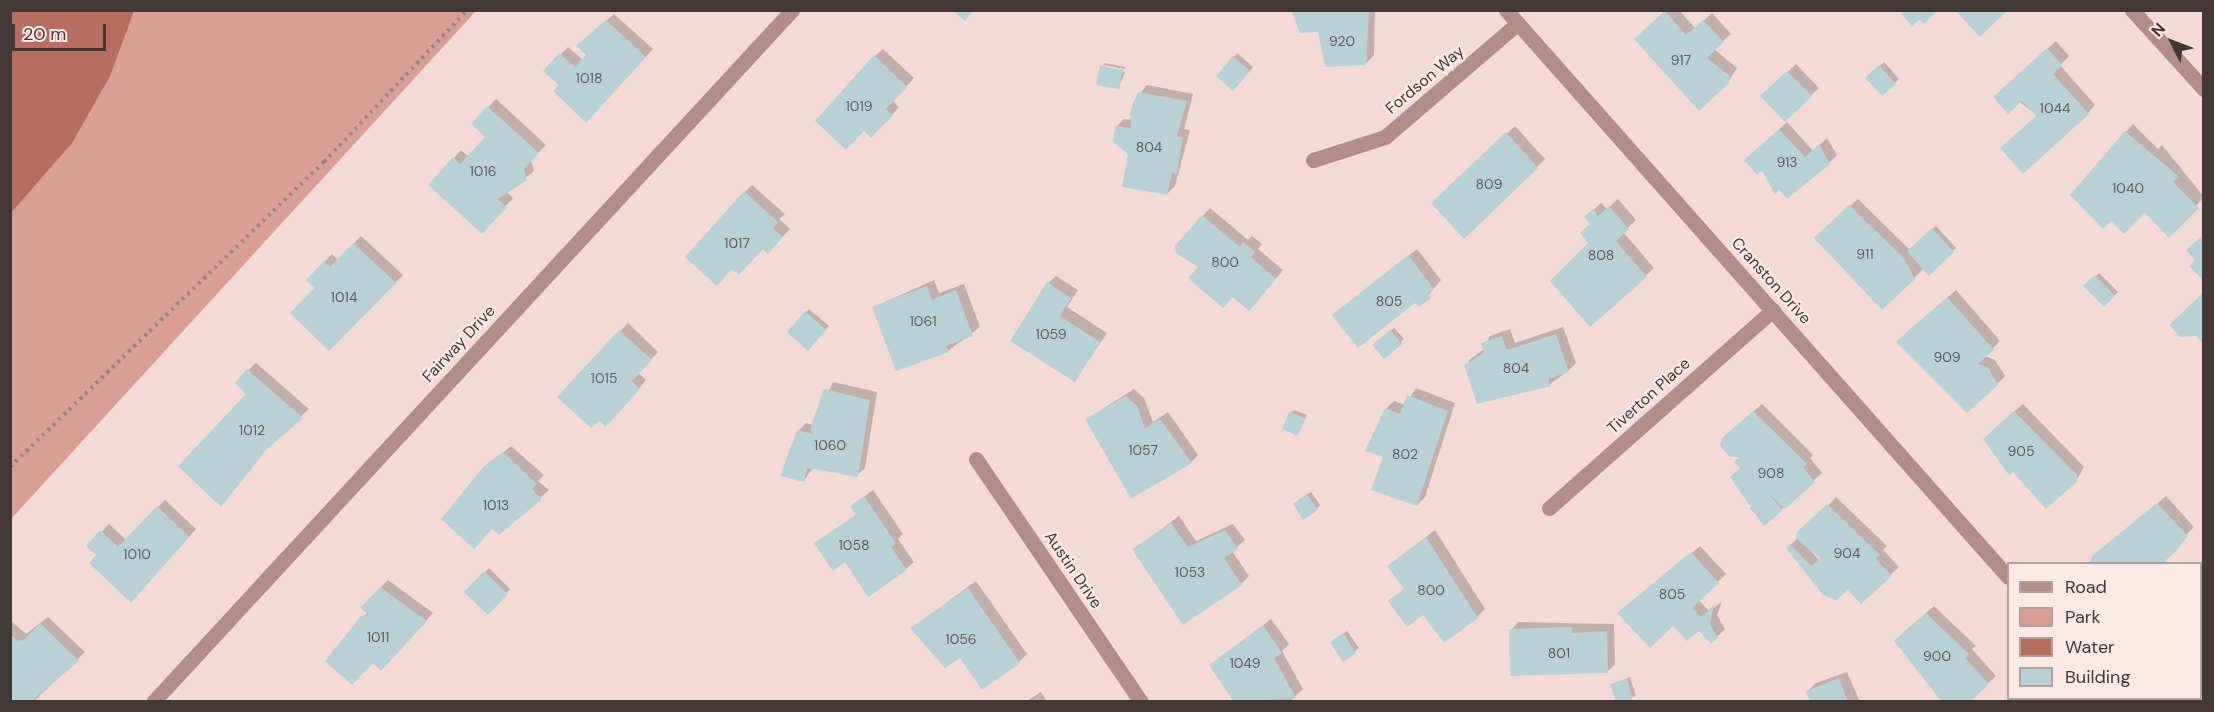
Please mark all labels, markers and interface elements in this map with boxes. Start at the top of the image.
scale bar [15,12,110,50]
north arrow [2142,12,2202,72]
text: N [2147,18,2170,41]
text: 20 m [23,22,66,46]
house number: 920 [1329,33,1355,49]
street label: Fordson Way [1382,42,1468,118]
house number: 917 [1671,52,1691,68]
house number: 1018 [576,70,602,86]
house number: 1019 [845,98,873,114]
house number: 1044 [2040,100,2070,116]
house number: 804 [1136,139,1162,155]
house number: 913 [1776,154,1798,170]
house number: 1016 [469,163,497,179]
house number: 809 [1476,176,1502,192]
house number: 1040 [2112,180,2144,196]
street label: Cranston Drive [1727,234,1815,328]
house number: 1017 [724,235,750,251]
house number: 911 [1856,246,1874,262]
house number: 808 [1588,247,1614,263]
house number: 800 [1211,254,1239,270]
house number: 1014 [331,289,357,305]
house number: 805 [1376,293,1402,309]
street label: Fairway Drive [419,302,499,386]
house number: 1061 [909,313,937,329]
house number: 1059 [1036,326,1066,342]
house number: 909 [1933,349,1961,365]
street label: Tiverton Place [1604,354,1694,438]
house number: 804 [1503,360,1529,376]
house number: 1015 [591,370,617,386]
house number: 1012 [239,422,265,438]
house number: 1060 [814,437,846,453]
house number: 1057 [1128,442,1158,458]
house number: 905 [2008,443,2034,459]
house number: 802 [1392,446,1418,462]
house number: 908 [1758,465,1784,481]
house number: 1013 [483,497,509,513]
street label: Austin Drive [1040,528,1106,612]
house number: 1058 [839,537,869,553]
house number: 904 [1834,545,1860,561]
house number: 1010 [123,546,151,562]
legend [2007,562,2202,700]
house number: 1053 [1175,564,1205,580]
text: Road [2065,575,2107,599]
house number: 800 [1417,582,1445,598]
house number: 805 [1659,586,1685,602]
text: Park [2065,605,2101,629]
house number: 1011 [367,629,389,645]
house number: 1056 [945,631,977,647]
text: Water [2065,635,2115,659]
house number: 801 [1548,645,1570,661]
house number: 900 [1923,648,1951,664]
house number: 1049 [1229,655,1261,671]
text: Building [2065,665,2130,689]

